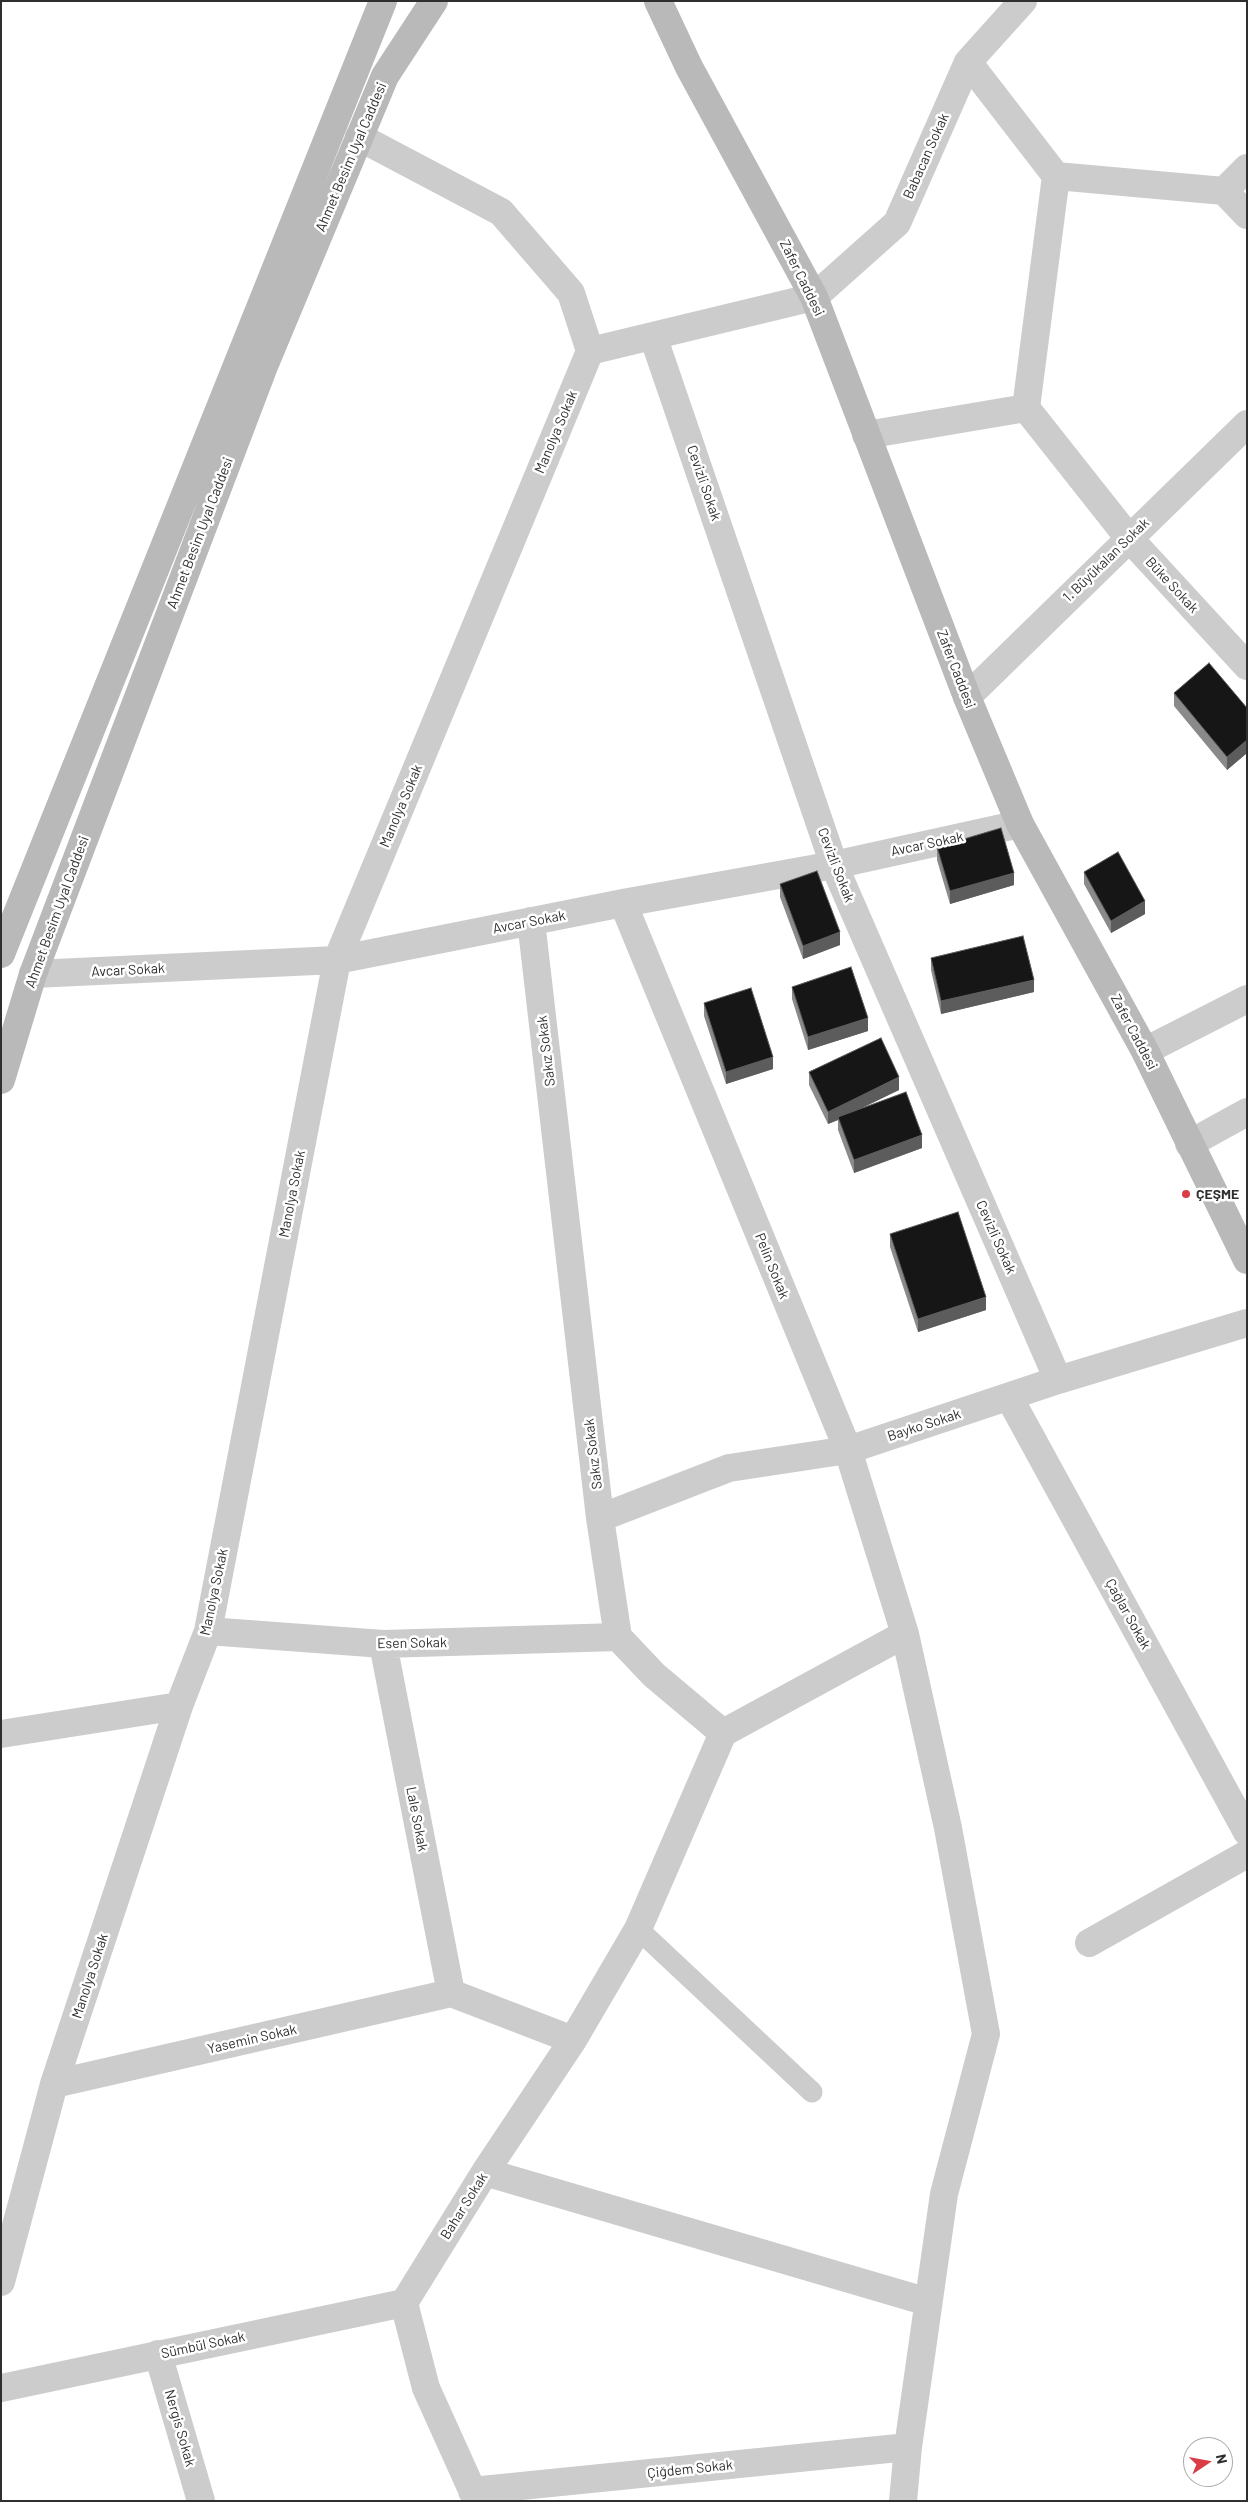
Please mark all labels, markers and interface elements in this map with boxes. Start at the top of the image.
street label: Ahmet Besim Uyal Caddesi [312,80,390,234]
street label: Babacan Sokak [900,110,952,202]
street label: Zafer Caddesi [776,237,828,319]
street label: Manolya Sokak [531,388,581,476]
street label: Cevizli Sokak [683,443,725,523]
street label: Ahmet Besim Uyal Caddesi [163,455,237,611]
street label: 1. Büyükalan Sokak [1059,515,1153,605]
street label: Büke Sokak [1142,554,1202,616]
street label: Zafer Caddesi [933,627,979,711]
street label: Manolya Sokak [376,762,426,850]
street label: Cevizli Sokak [814,825,858,905]
street label: Avcar Sokak [889,828,965,860]
street label: Ahmet Besim Uyal Caddesi [22,834,92,990]
street label: Avcar Sokak [491,907,567,937]
street label: Avcar Sokak [91,960,165,980]
street label: Zafer Caddesi [1107,991,1161,1073]
street label: Sakız Sokak [533,1015,559,1087]
street label: Manolya Sokak [275,1149,309,1239]
place label: ÇEŞME [1196,1186,1239,1202]
marker: ÇEŞME [1180,1188,1192,1200]
street label: Cevizli Sokak [972,1198,1020,1276]
street label: Pelin Sokak [751,1231,793,1301]
street label: Bayko Sokak [885,1405,963,1445]
street label: Sakız Sokak [580,1418,606,1490]
street label: Manolya Sokak [197,1547,231,1637]
street label: Çağlar Sokak [1102,1576,1154,1652]
street label: Esen Sokak [377,1634,447,1652]
street label: Lale Sokak [403,1785,431,1853]
street label: Manolya Sokak [68,1931,112,2021]
street label: Yasemin Sokak [206,2021,298,2057]
street label: Bahar Sokak [437,2170,491,2242]
street label: Sümbül Sokak [160,2328,246,2362]
street label: Nergis Sokak [161,2388,199,2468]
north arrow [1183,2437,1233,2487]
text: N [1213,2453,1231,2465]
street label: Çiğdem Sokak [646,2456,734,2482]

